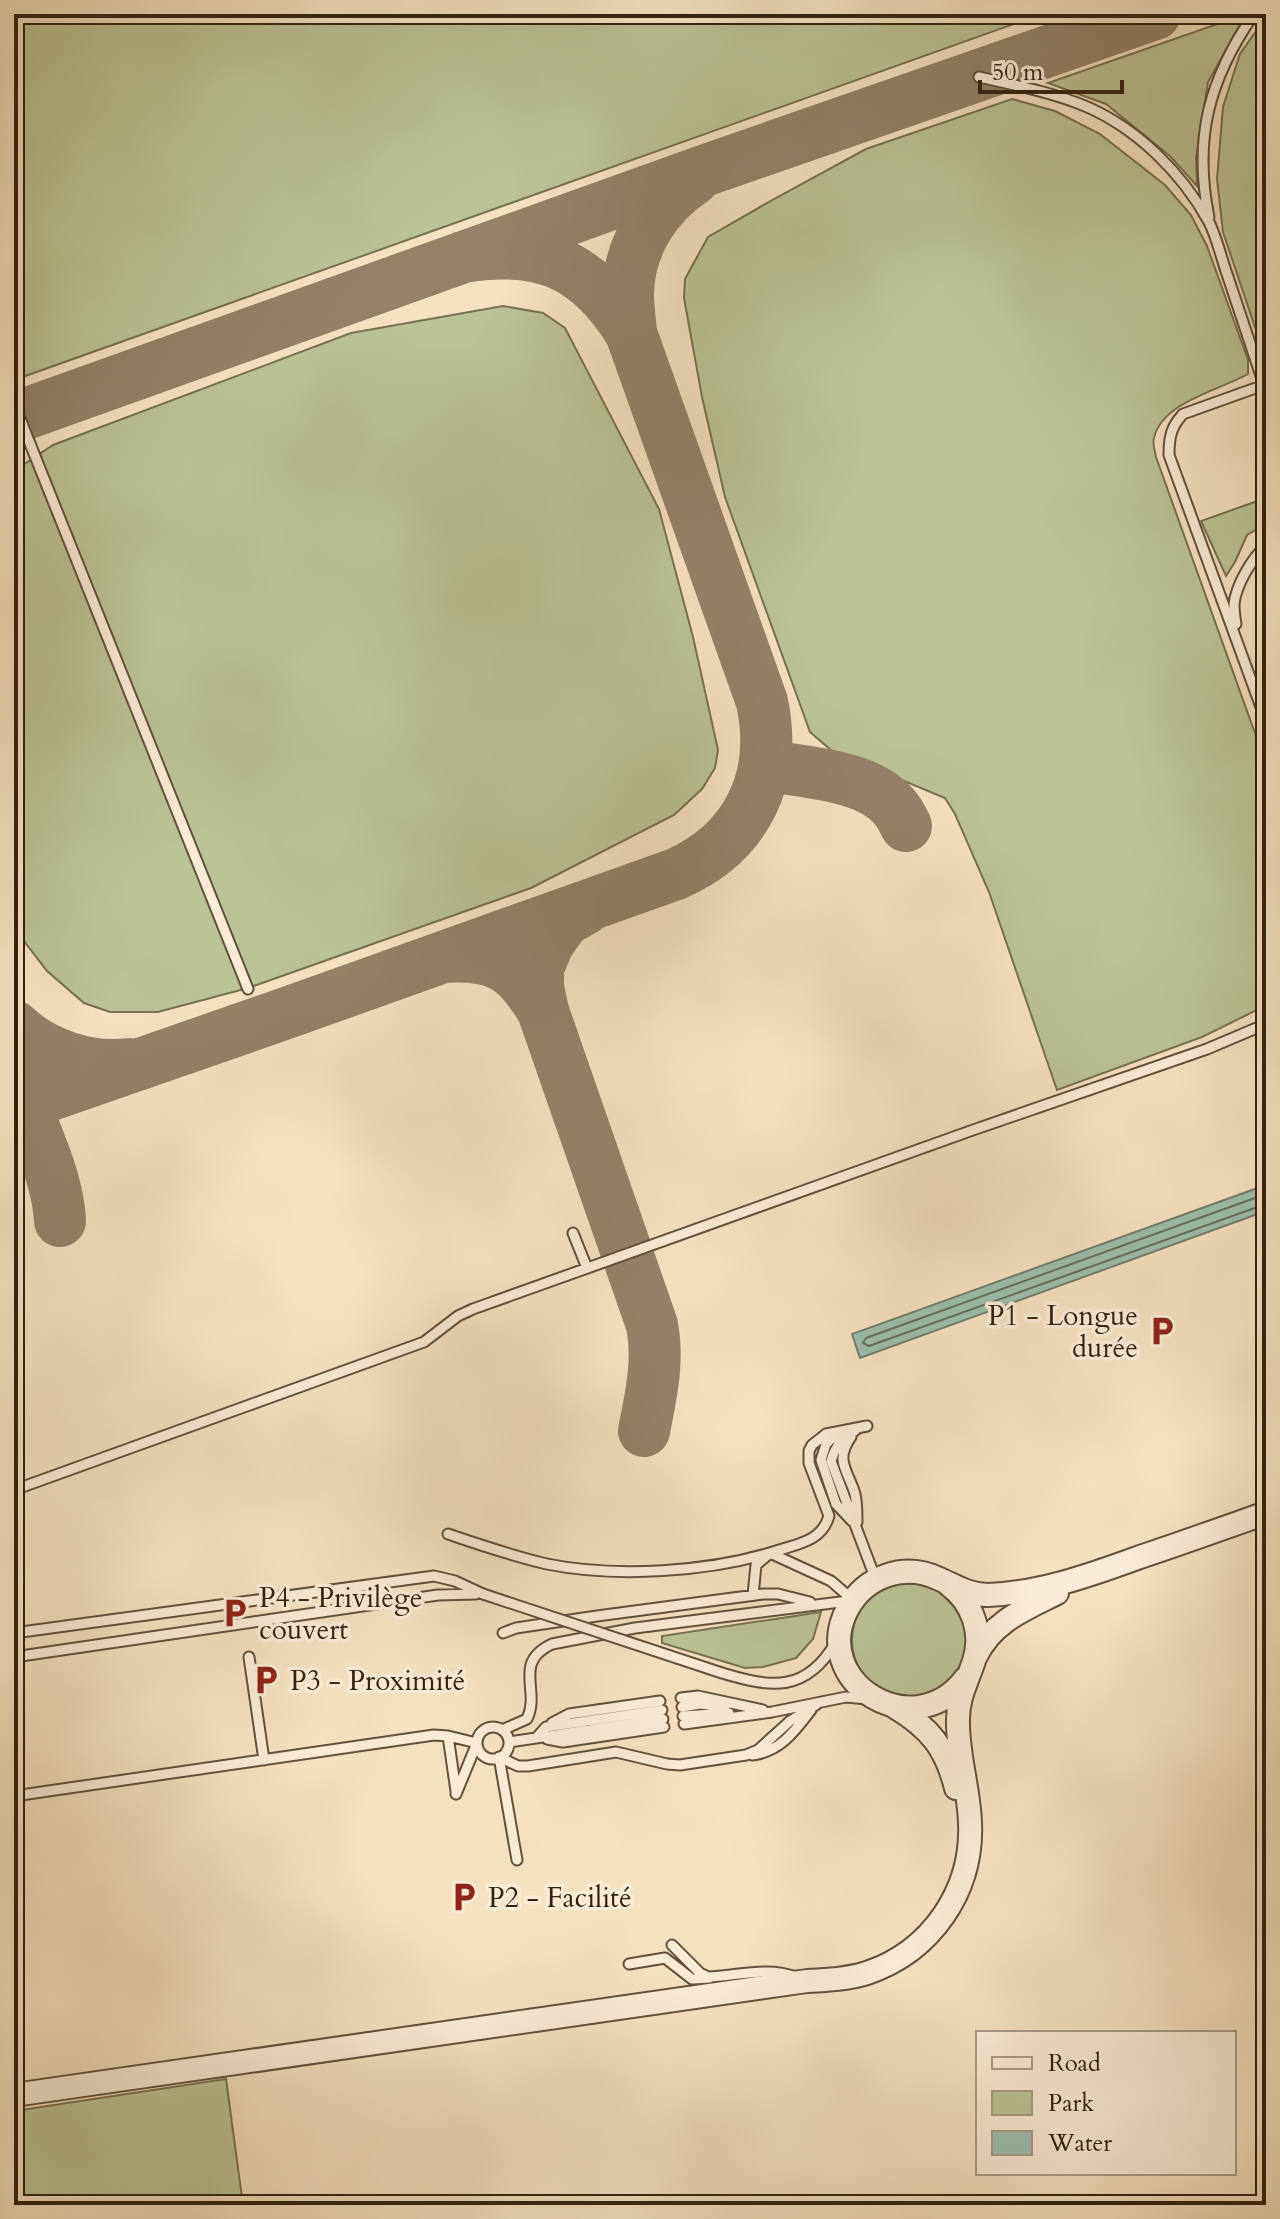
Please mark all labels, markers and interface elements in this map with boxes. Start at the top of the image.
scale bar [980,44,1122,94]
text: 50 m [992,56,1044,89]
place label: P1 - Longue durée [988,1297,1138,1367]
parking icon: P1 - Longue durée [1145,1314,1179,1348]
place label: P4 - Privilège couvert [259,1579,422,1649]
parking icon: P4 - Privilège couvert [218,1596,252,1630]
place label: P3 - Proximité [290,1662,465,1700]
parking icon: P3 - Proximité [249,1663,283,1697]
place label: P2 - Facilité [488,1879,632,1917]
parking icon: P2 - Facilité [447,1880,481,1914]
legend [976,2031,1236,2175]
text: Road [1048,2047,1101,2080]
text: Park [1048,2087,1094,2120]
text: Water [1047,2127,1112,2160]

